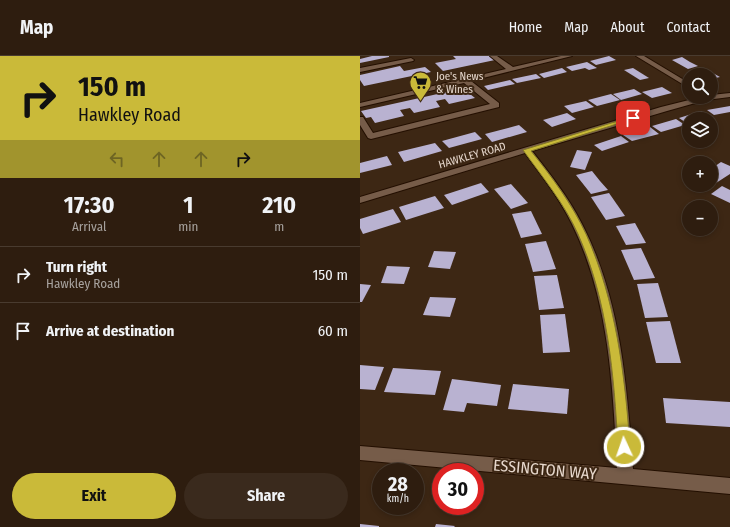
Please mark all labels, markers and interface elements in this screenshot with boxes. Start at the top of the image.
text: Map [20,16,53,39]
text: Home [509,19,542,36]
text: Map [564,19,588,36]
text: About [610,19,645,36]
text: Contact [667,19,710,36]
map controls [682,68,718,236]
button: search [682,68,718,104]
supermarket icon: Joe's News & Wines [407,69,433,102]
text: 150 m [78,70,146,103]
place label: Joe's News & Wines [436,70,484,96]
icon: right [12,72,64,124]
pin [616,101,650,135]
text: Hawkley Road [78,104,181,126]
icon: arrive [622,107,644,129]
button: layers [682,112,718,148]
street label: HAWKLEY ROAD [437,140,507,171]
icon: left [106,148,128,170]
icon: ahead [148,148,170,170]
icon: ahead [190,148,212,170]
icon: right [232,148,254,170]
button: + [682,156,718,192]
text: 17:30 [64,191,115,219]
text: 1 [183,191,193,219]
text: 210 [262,191,296,219]
button: − [682,200,718,236]
text: Arrival [72,219,106,234]
text: min [178,219,198,234]
text: m [274,219,284,234]
text: Turn right [46,258,107,276]
icon: right [12,264,34,286]
text: 150 m [312,266,348,284]
text: Hawkley Road [46,276,120,291]
icon: arrive [12,320,34,342]
text: Arrive at destination [46,322,174,340]
text: 60 m [318,322,348,340]
position arrow [603,426,645,468]
street label: ESSINGTON WAY [492,456,597,483]
speed limit sign: 30 [432,463,484,515]
text: 28 [388,472,408,496]
button: Exit [12,473,176,519]
button: Share [184,473,348,519]
text: km/h [387,493,409,505]

